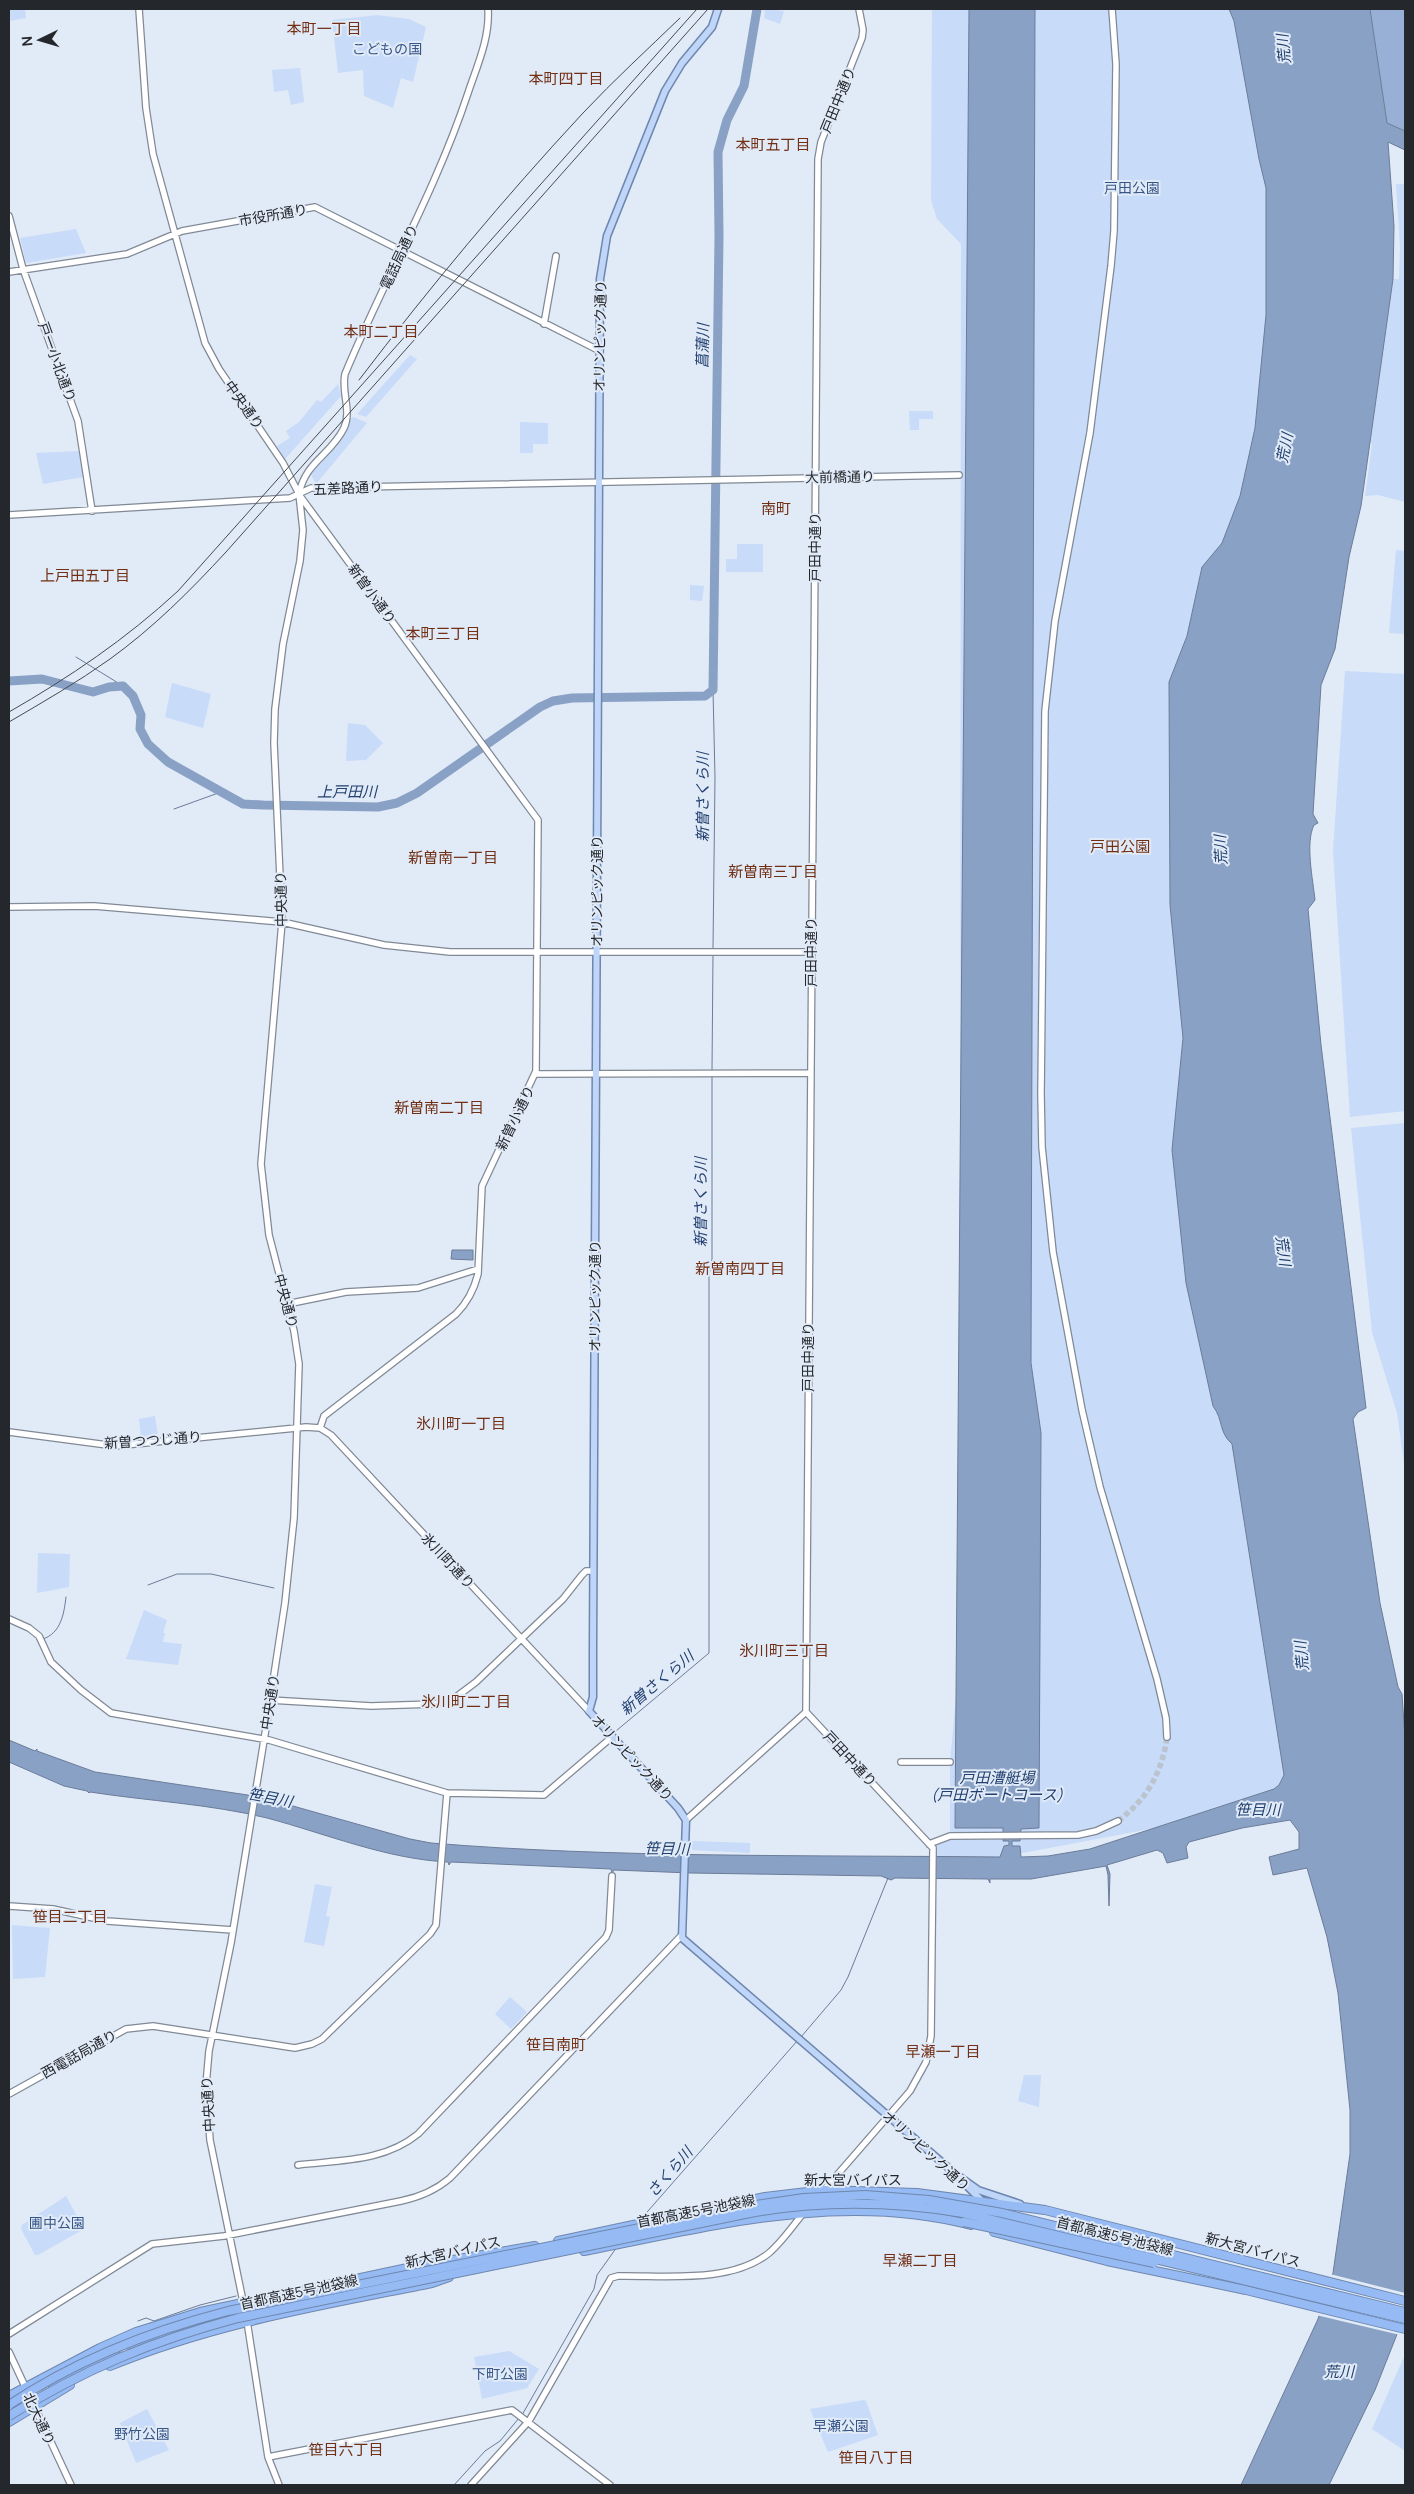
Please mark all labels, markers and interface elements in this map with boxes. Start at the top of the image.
north arrow [15,15,65,65]
district label: 本町一丁目 [286,18,362,39]
water label: 荒川 [1271,31,1296,65]
text: N [17,35,36,47]
park label: こどもの国 [352,39,422,58]
street label: 戸田中通り [816,64,859,136]
district label: 本町四丁目 [528,68,604,89]
district label: 本町五丁目 [735,134,811,155]
park label: 戸田公園 [1104,178,1160,197]
street label: 市役所通り [237,199,309,230]
street label: 電話局通り [375,221,422,293]
street label: オリンピック通り [589,280,610,392]
street label: 戸一小北通り [34,319,81,405]
district label: 本町二丁目 [343,321,419,342]
water label: 菖蒲川 [692,321,713,369]
street label: 中央通り [221,376,268,433]
water label: 荒川 [1271,429,1298,465]
street label: 大前橋通り [805,466,875,487]
street label: 五差路通り [313,476,383,499]
district label: 南町 [761,498,791,519]
street label: 戸田中通り [805,512,824,582]
street label: 新曽小通り [344,560,401,628]
district label: 上戸田五丁目 [40,565,130,586]
district label: 本町三丁目 [405,623,481,644]
water label: 新曽さくら川 [692,750,713,842]
water label: 上戸田川 [317,781,379,802]
water label: 荒川 [1209,833,1232,866]
street label: オリンピック通り [587,835,606,947]
district label: 戸田公園 [1090,836,1150,857]
district label: 新曽南一丁目 [408,847,498,868]
district label: 新曽南三丁目 [728,861,818,882]
street label: 中央通り [271,871,290,927]
street label: 戸田中通り [801,917,820,987]
street label: 新曽小通り [491,1082,538,1153]
district label: 新曽南二丁目 [394,1097,484,1118]
water label: 新曽さくら川 [690,1155,711,1247]
water label: 荒川 [1271,1235,1296,1269]
street label: オリンピック通り [585,1240,604,1352]
district label: 新曽南四丁目 [695,1258,785,1279]
street label: 中央通り [270,1271,303,1330]
street label: 戸田中通り [798,1322,817,1392]
district label: 氷川町一丁目 [416,1413,506,1434]
street label: 新曽つつじ通り [103,1427,203,1452]
street label: 氷川町通り [418,1529,479,1593]
water label: 荒川 [1289,1638,1314,1672]
district label: 氷川町三丁目 [739,1640,829,1661]
water label: 新曽さくら川 [615,1644,699,1720]
street label: 中央通り [256,1673,283,1731]
district label: 氷川町二丁目 [421,1691,511,1712]
street label: オリンピック通り [587,1710,678,1805]
street label: 戸田中通り [820,1727,881,1791]
water label: 戸田漕艇場 (戸田ボートコース) [931,1767,1063,1805]
water label: 笹目川 [246,1783,296,1812]
water label: 笹目川 [1235,1799,1282,1820]
water label: 笹目川 [644,1838,692,1859]
district label: 笹目二丁目 [32,1906,108,1927]
street label: 西電話局通り [37,2025,120,2082]
district label: 笹目南町 [526,2034,586,2055]
district label: 早瀬一丁目 [905,2041,981,2062]
street label: 中央通り [197,2076,218,2132]
street label: オリンピック通り [878,2106,974,2195]
water label: さくら川 [642,2141,699,2201]
street label: 新大宮バイパス [804,2170,902,2189]
street label: 首都高速5号池袋線 [635,2190,757,2231]
street label: 首都高速5号池袋線 [1055,2212,1176,2259]
park label: 圃中公園 [29,2213,85,2232]
street label: 新大宮バイパス [1203,2228,1303,2271]
street label: 新大宮バイパス [403,2231,503,2272]
district label: 早瀬二丁目 [882,2250,958,2271]
street label: 首都高速5号池袋線 [238,2270,360,2313]
water label: 荒川 [1324,2361,1356,2382]
park label: 下町公園 [472,2364,528,2383]
street label: 北大通り [19,2389,60,2448]
park label: 早瀬公園 [813,2416,869,2435]
park label: 野竹公園 [114,2424,170,2443]
district label: 笹目六丁目 [308,2439,384,2460]
district label: 笹目八丁目 [838,2447,914,2468]

